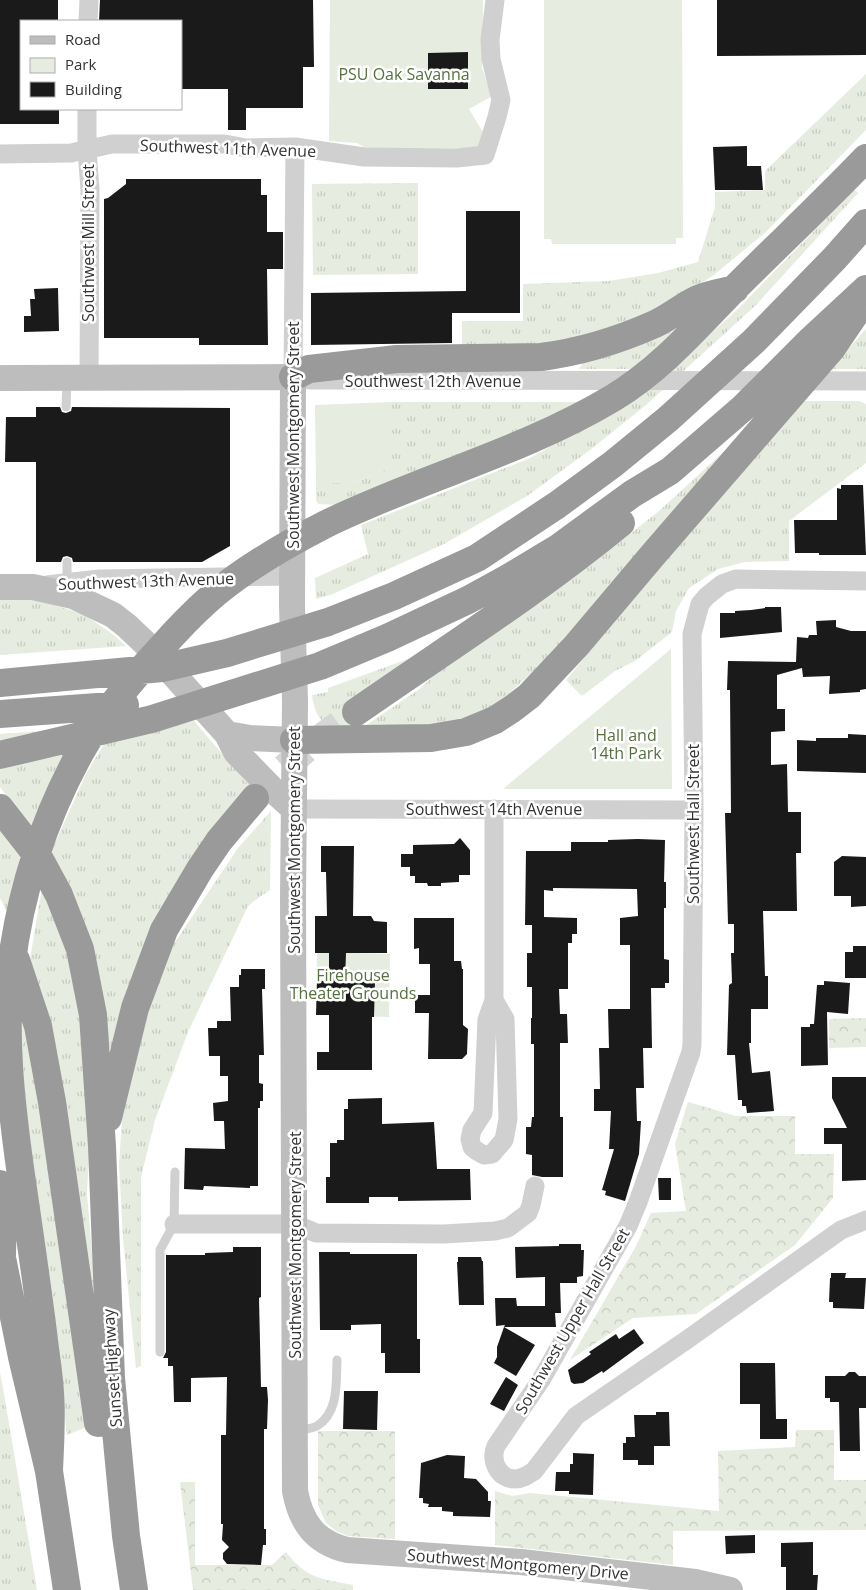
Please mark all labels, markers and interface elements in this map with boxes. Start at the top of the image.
legend [20,20,182,110]
text: Road [65,29,101,49]
text: Park [65,54,96,74]
park label: PSU Oak Savanna [338,63,470,85]
text: Building [65,79,122,99]
street label: Southwest 11th Avenue [140,134,316,162]
street label: Southwest Mill Street [77,164,99,322]
street label: Southwest Montgomery Street [282,321,304,549]
street label: Southwest 12th Avenue [345,370,521,392]
street label: Southwest 13th Avenue [58,567,234,595]
park label: Hall and 14th Park [590,724,662,764]
street label: Southwest Montgomery Street [283,726,305,954]
street label: Southwest Hall Street [682,744,704,904]
street label: Southwest 14th Avenue [406,798,582,820]
park label: Firehouse Theater Grounds [290,964,416,1004]
street label: Southwest Montgomery Street [284,1131,306,1359]
street label: Southwest Upper Hall Street [510,1224,634,1418]
street label: Sunset Highway [97,1307,127,1428]
street label: Southwest Montgomery Drive [406,1543,630,1585]

